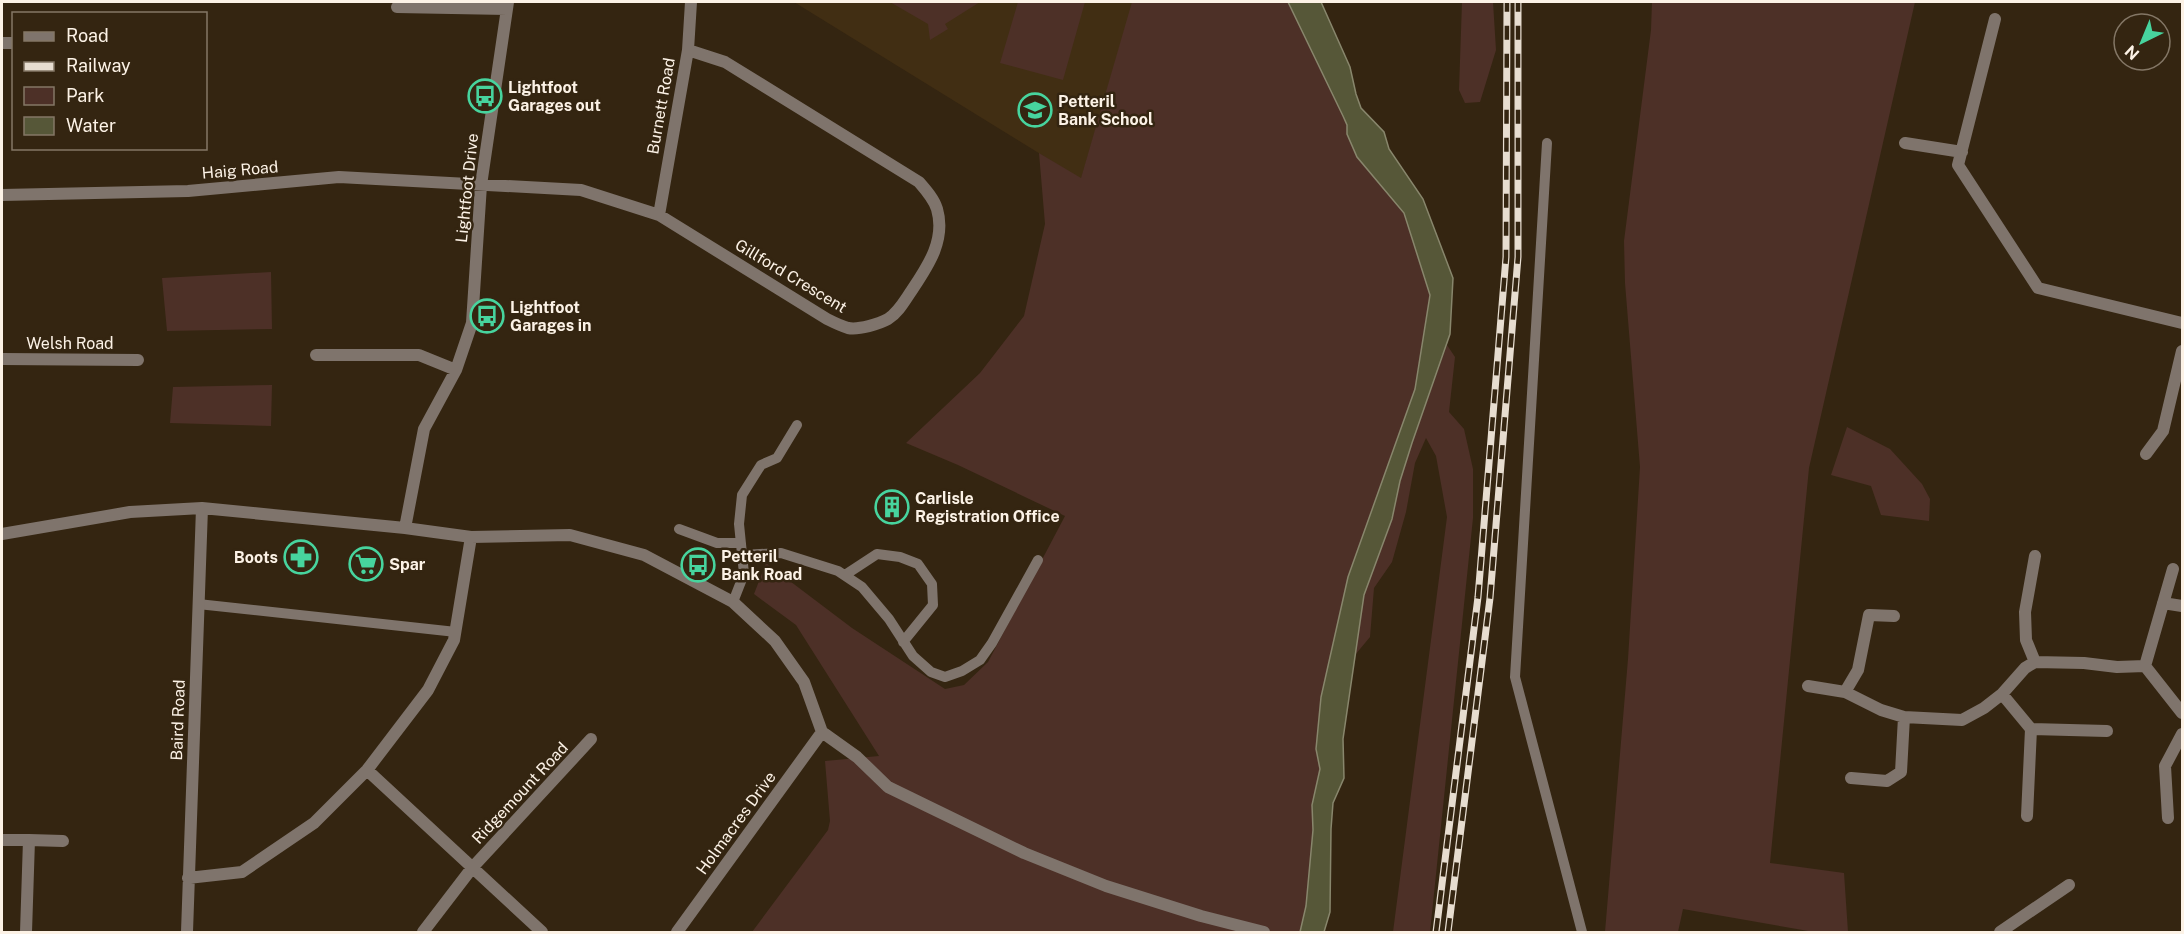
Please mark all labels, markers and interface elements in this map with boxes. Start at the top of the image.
legend [12,12,207,150]
north arrow [2112,12,2172,72]
text: Road [66,25,109,46]
text: N [2121,41,2143,64]
text: Railway [66,55,131,76]
street label: Burnett Road [643,56,679,156]
bus stop icon: Lightfoot Garages out [467,78,503,114]
place label: Lightfoot Garages out [508,78,601,115]
text: Park [66,85,104,106]
school or university icon: Petteril Bank School [1017,92,1053,128]
place label: Petteril Bank School [1058,92,1153,129]
text: Water [66,115,116,136]
street label: Lightfoot Drive [452,132,482,244]
street label: Haig Road [201,157,279,183]
street label: Gillford Crescent [732,235,850,317]
bus stop icon: Lightfoot Garages in [469,298,505,334]
place label: Lightfoot Garages in [510,298,591,335]
street label: Welsh Road [26,334,114,353]
building icon: Carlisle Registration Office [874,489,910,525]
place label: Carlisle Registration Office [915,489,1060,526]
pharmacy icon: Boots [283,539,319,575]
supermarket icon: Spar [348,546,384,582]
bus stop icon: Petteril Bank Road [680,547,716,583]
place label: Petteril Bank Road [721,547,802,584]
place label: Boots [234,548,278,567]
place label: Spar [389,555,426,574]
street label: Baird Road [167,679,189,761]
street label: Ridgemount Road [468,738,572,848]
street label: Holmacres Drive [692,768,780,878]

